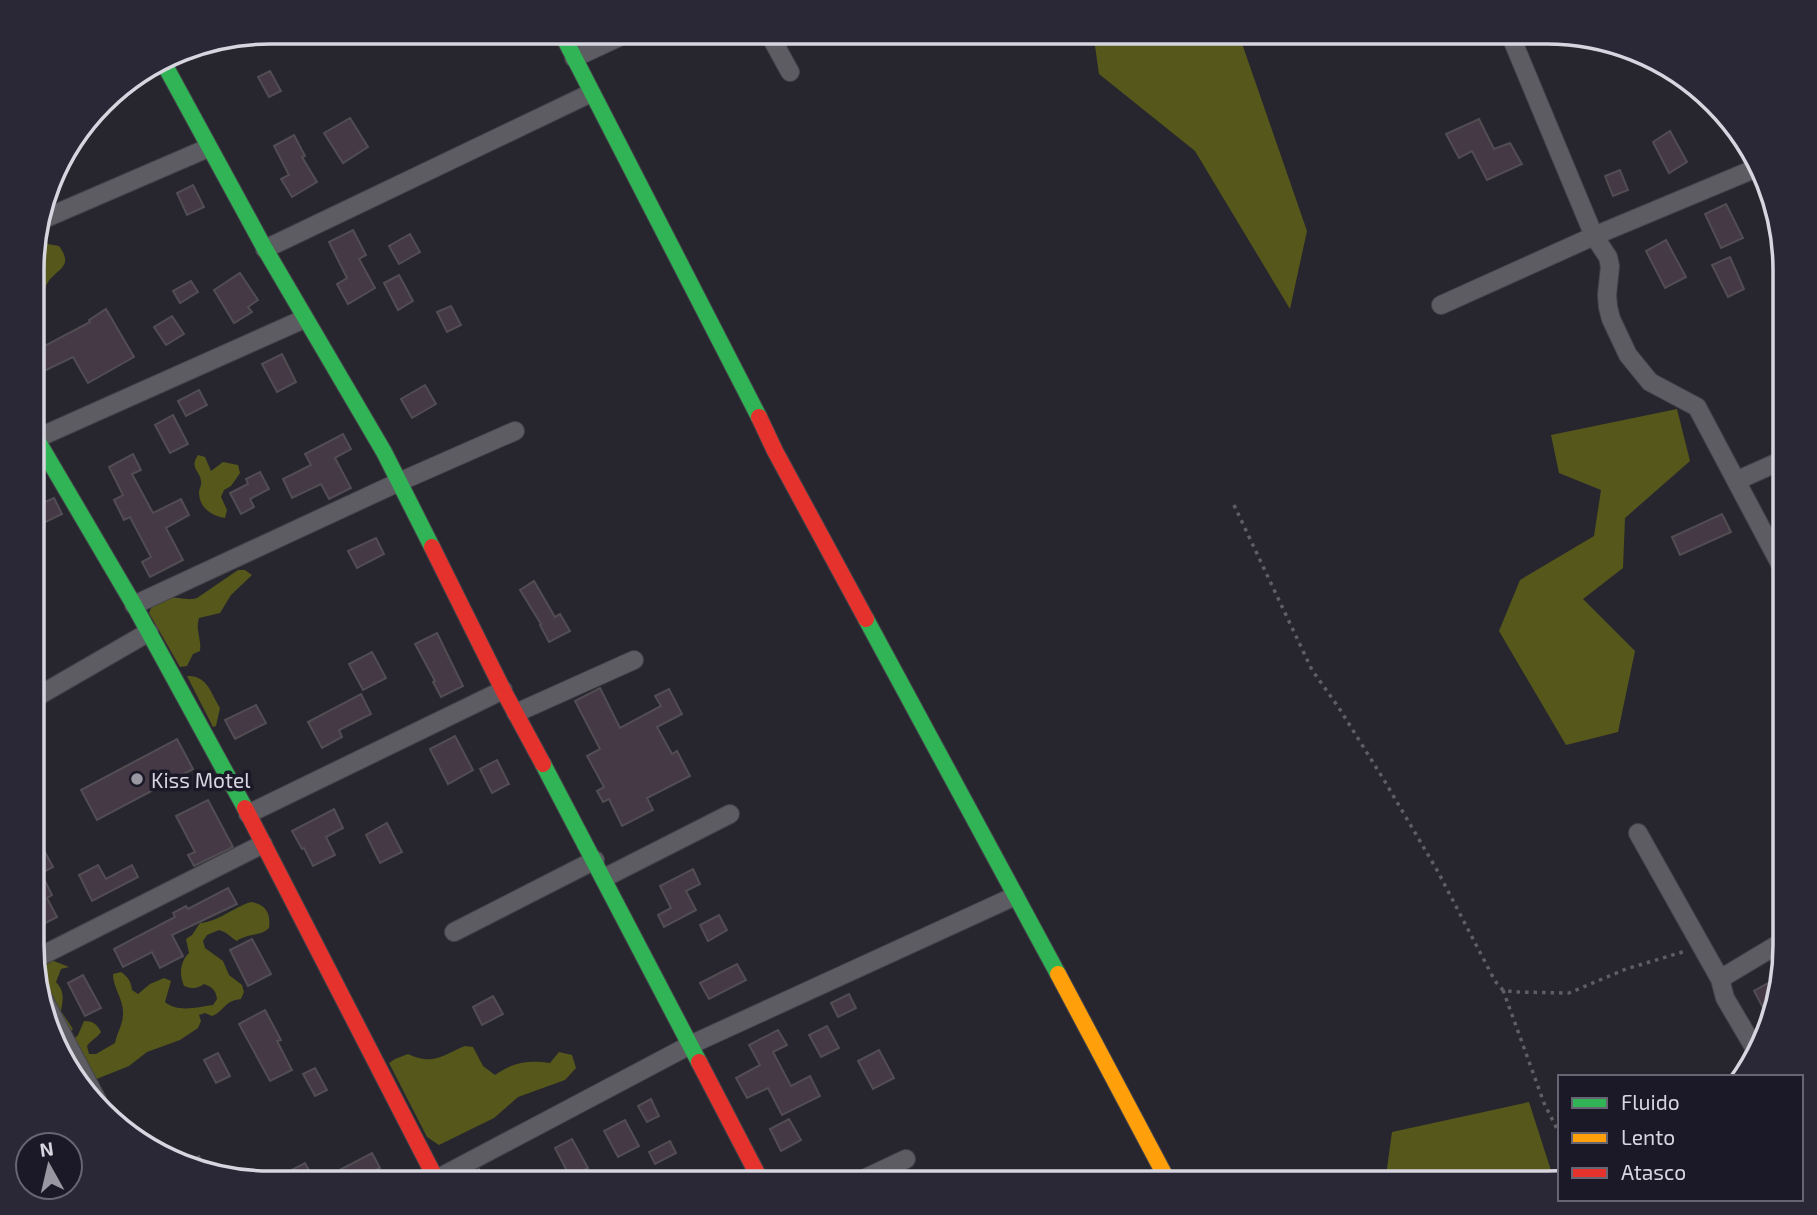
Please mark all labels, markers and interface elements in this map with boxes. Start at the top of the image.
place label: Kiss Motel [151,767,251,792]
marker: Kiss Motel [129,771,145,787]
legend [1558,1075,1803,1201]
text: Fluido [1621,1089,1680,1114]
text: Lento [1621,1124,1675,1149]
north arrow [14,1131,84,1201]
text: N [38,1136,55,1161]
text: Atasco [1621,1159,1686,1184]

